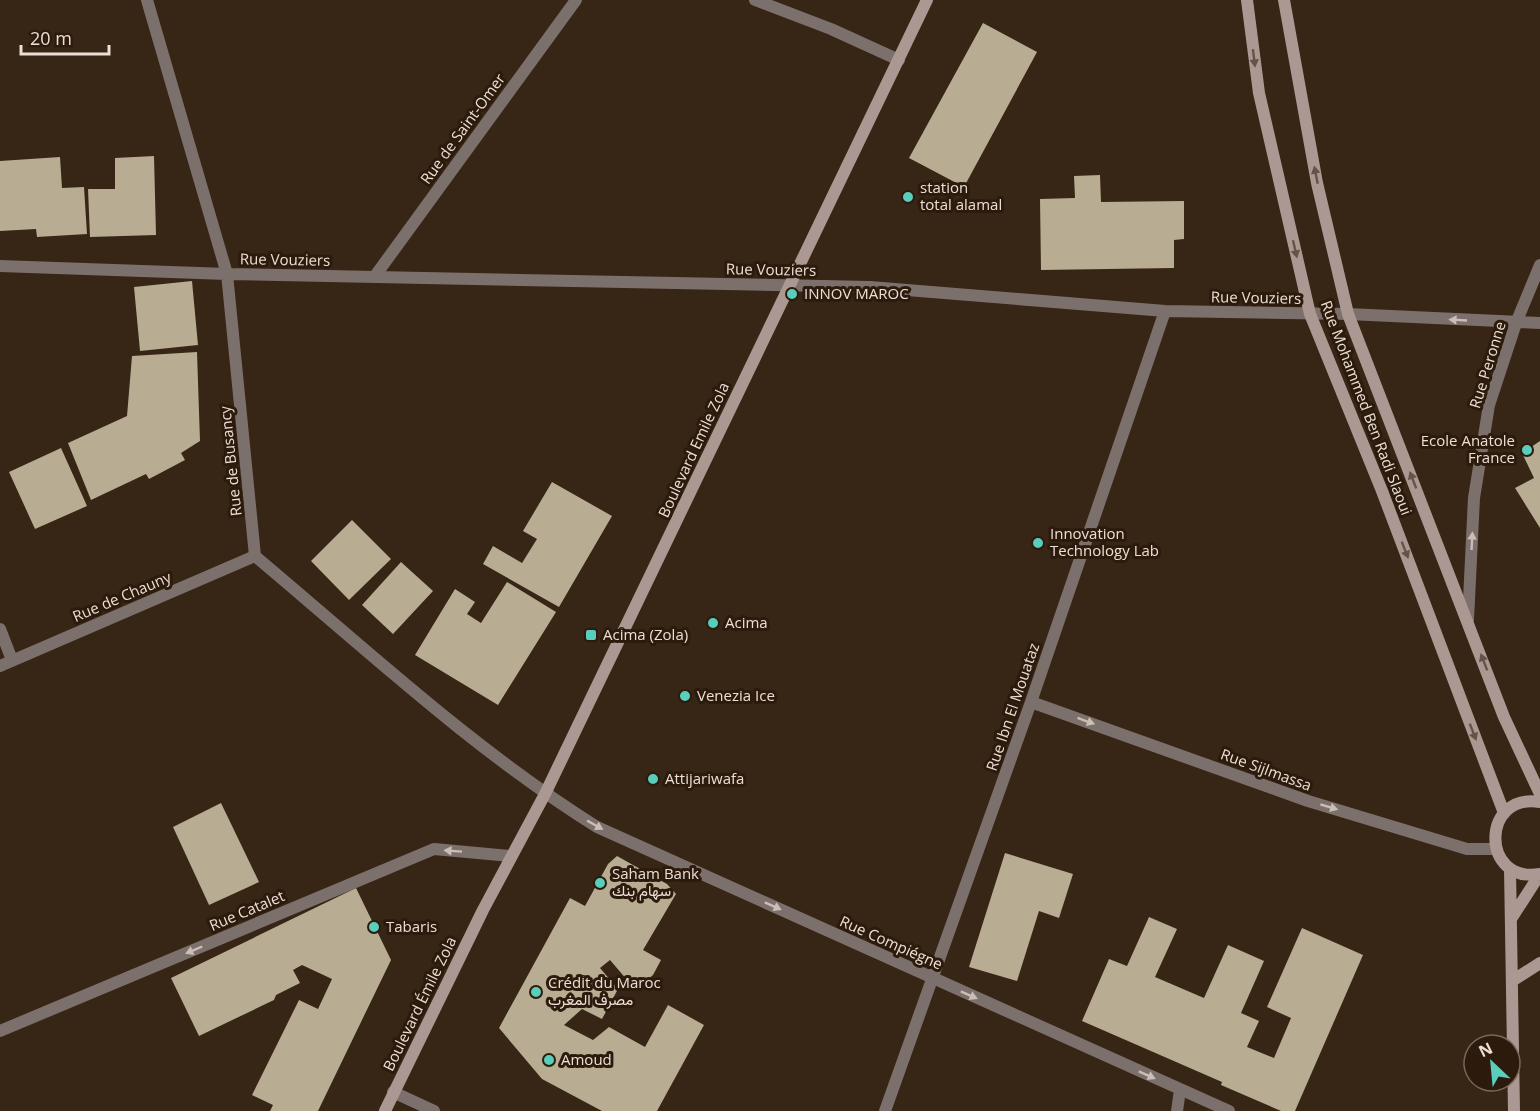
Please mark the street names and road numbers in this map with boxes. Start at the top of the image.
street label: Rue de Saint-Omer [415,69,509,188]
street label: Rue Vouziers [240,248,330,270]
street label: Rue Vouziers [726,258,816,280]
street label: Rue Vouziers [1211,286,1301,308]
street label: Rue Mohammed Ben Radi Slaoui [1317,298,1417,518]
street label: Rue Peronne [1464,319,1510,411]
street label: Boulevard Emile Zola [653,379,733,520]
street label: Rue de Busancy [214,405,246,517]
street label: Rue de Chauny [69,566,174,626]
street label: Rue Ibn El Mouataz [981,640,1043,773]
street label: Rue Sijlmassa [1218,743,1315,795]
street label: Rue Catalet [206,885,287,935]
street label: Rue Compiégne [837,911,946,974]
street label: Boulevard Émile Zola [378,933,460,1074]

